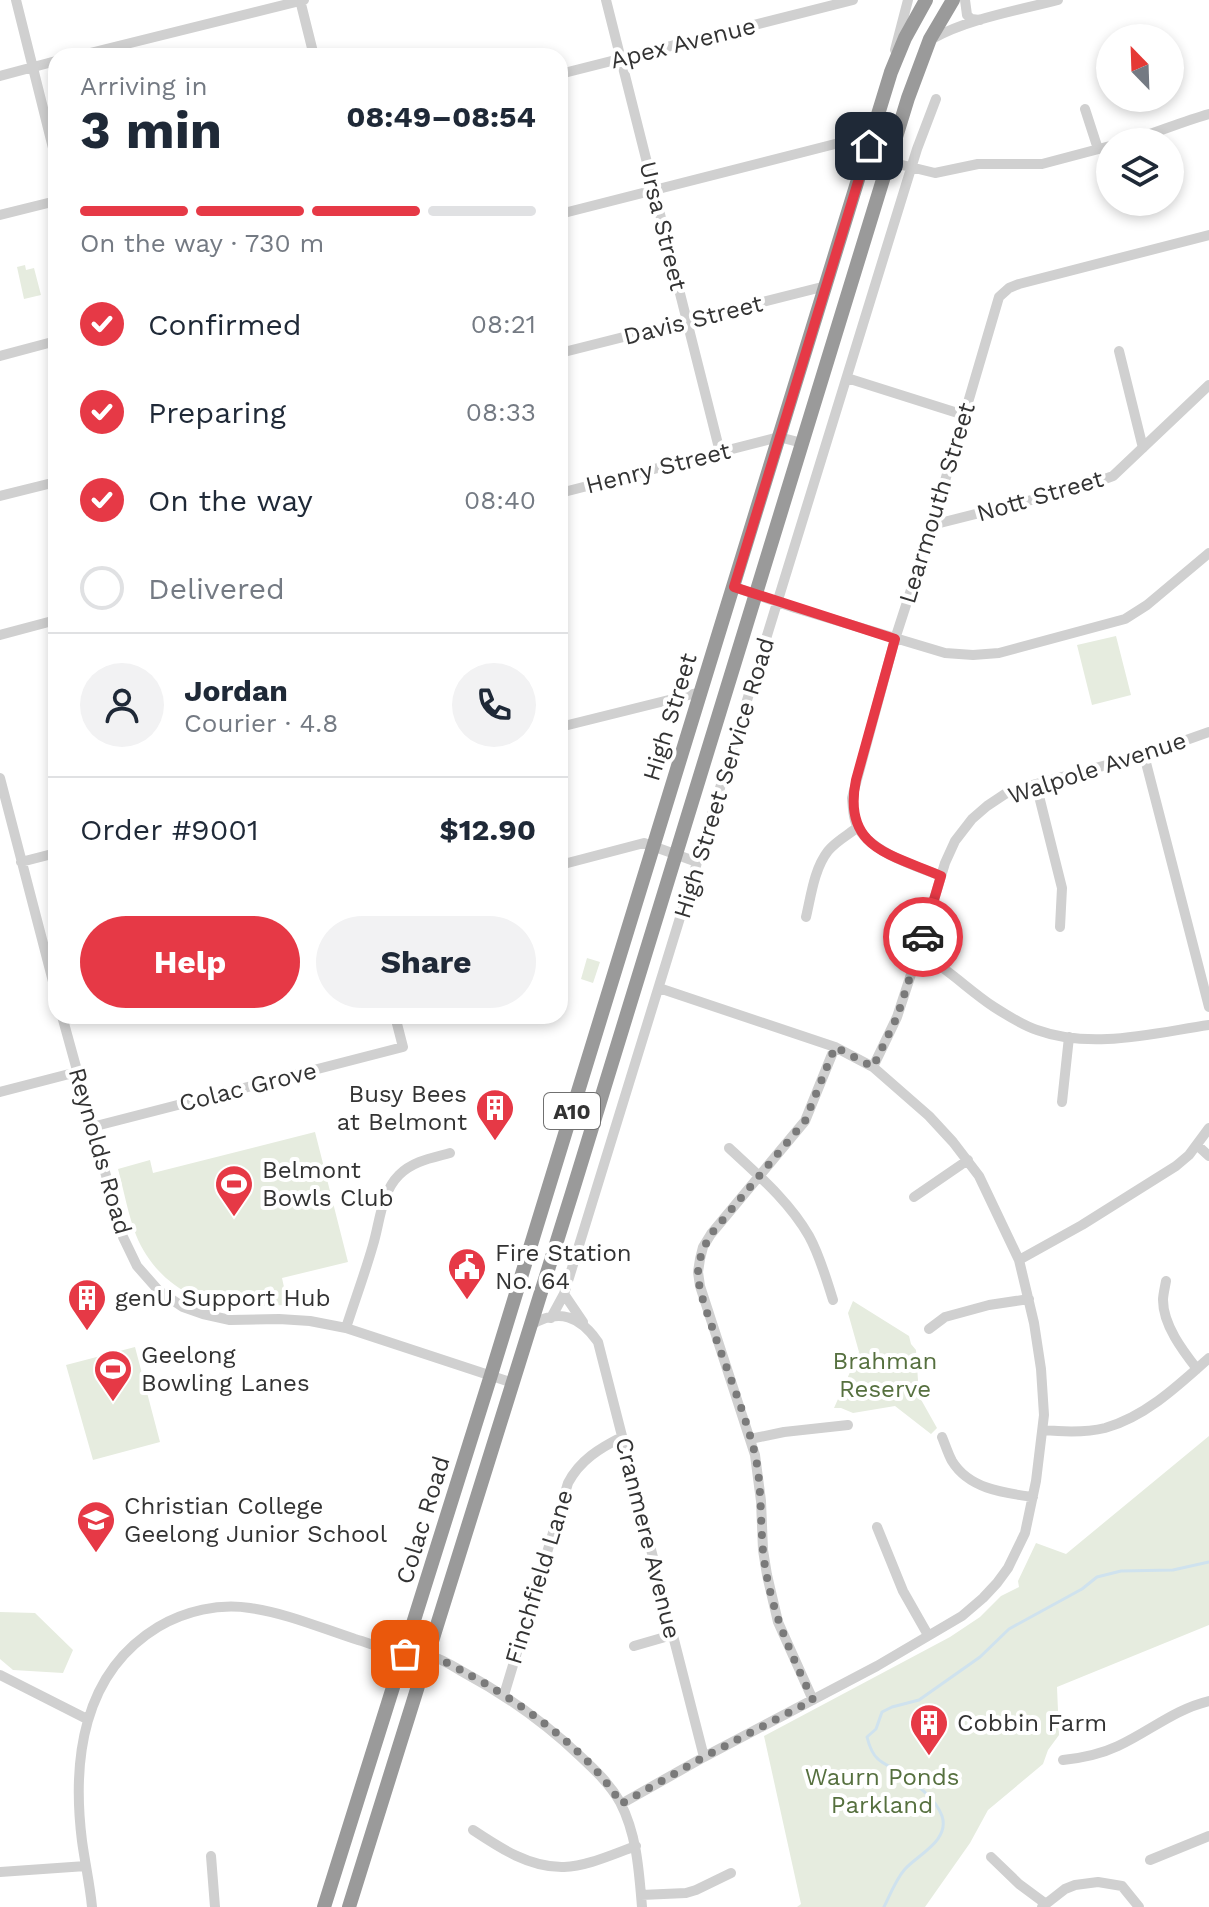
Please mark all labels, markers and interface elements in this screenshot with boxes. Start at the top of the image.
street label: Apex Avenue [607,11,759,75]
north arrow [1096,24,1184,112]
map controls [1096,24,1184,216]
text: Arriving in [80,71,208,101]
text: 08:49–08:54 [346,99,536,134]
text: 3 min [80,100,222,161]
pin [835,112,903,180]
icon: home [847,124,891,168]
button: layers [1096,128,1184,216]
street label: Ursa Street [633,158,693,294]
text: On the way · 730 m [80,228,324,258]
street label: Davis Street [621,289,765,351]
icon: check [80,302,124,346]
text: Confirmed [148,307,302,342]
text: 08:21 [471,309,536,339]
icon: check [80,390,124,434]
text: Preparing [148,395,286,430]
text: 08:33 [466,397,536,427]
street label: Learmouth Street [893,399,981,607]
street label: Henry Street [583,436,733,500]
street label: Nott Street [973,465,1107,527]
icon: check [80,478,124,522]
text: On the way [148,483,313,518]
text: 08:40 [464,485,536,515]
text: Delivered [148,571,285,606]
street label: High Street Service Road [668,634,780,922]
street label: High Street [637,650,703,784]
button: person [80,663,164,747]
button: phone [452,663,536,747]
text: Jordan [184,673,288,708]
text: Courier · 4.8 [184,708,338,738]
street label: Walpole Avenue [1004,726,1190,810]
text: Order #9001 [80,812,259,847]
text: $12.90 [439,812,536,847]
courier [883,897,963,977]
icon: car [901,915,945,959]
button: Help [80,916,300,1008]
button: Share [316,916,536,1008]
street label: Colac Grove [176,1056,320,1118]
street label: Reynolds Road [63,1064,137,1238]
place label: Busy Bees at Belmont [337,1080,467,1136]
building icon: Busy Bees at Belmont [474,1087,516,1142]
road number: A10 [544,1093,600,1129]
place label: Belmont Bowls Club [262,1156,394,1212]
sports icon: Belmont Bowls Club [213,1163,255,1218]
place label: Fire Station No. 64 [495,1239,632,1295]
public building icon: Fire Station No. 64 [446,1246,488,1301]
building icon: genU Support Hub [66,1277,108,1332]
place label: genU Support Hub [115,1284,331,1312]
place label: Geelong Bowling Lanes [141,1341,310,1397]
park label: Brahman Reserve [833,1347,937,1403]
sports icon: Geelong Bowling Lanes [92,1348,134,1403]
street label: Cranmere Avenue [609,1434,687,1642]
street label: Colac Road [390,1453,456,1587]
street label: Finchfield Lane [499,1486,579,1668]
place label: Christian College Geelong Junior School [124,1492,388,1548]
school or university icon: Christian College Geelong Junior School [75,1499,117,1554]
pin [371,1620,439,1688]
icon: bag [383,1632,427,1676]
building icon: Cobbin Farm [908,1702,950,1757]
place label: Cobbin Farm [957,1709,1107,1737]
park label: Waurn Ponds Parkland [805,1763,959,1819]

